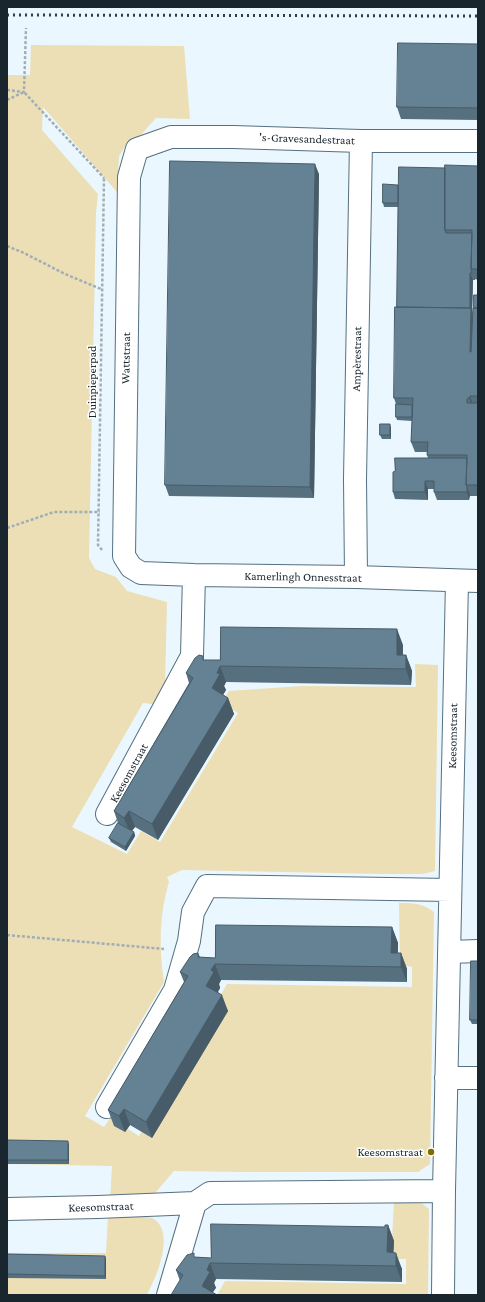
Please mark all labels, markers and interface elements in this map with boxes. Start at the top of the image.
street label: 's-Gravesandestraat [259,130,355,148]
street label: Ampèrestraat [349,326,365,392]
street label: Wattstraat [118,332,134,384]
street label: Duinpieperpad [85,346,99,418]
street label: Kamerlingh Onnesstraat [244,569,362,585]
street label: Keesomstraat [445,703,461,769]
street label: Keesomstraat [107,741,151,805]
place label: Keesomstraat [358,1145,423,1159]
marker: Keesomstraat [426,1147,436,1157]
street label: Keesomstraat [68,1199,134,1215]

